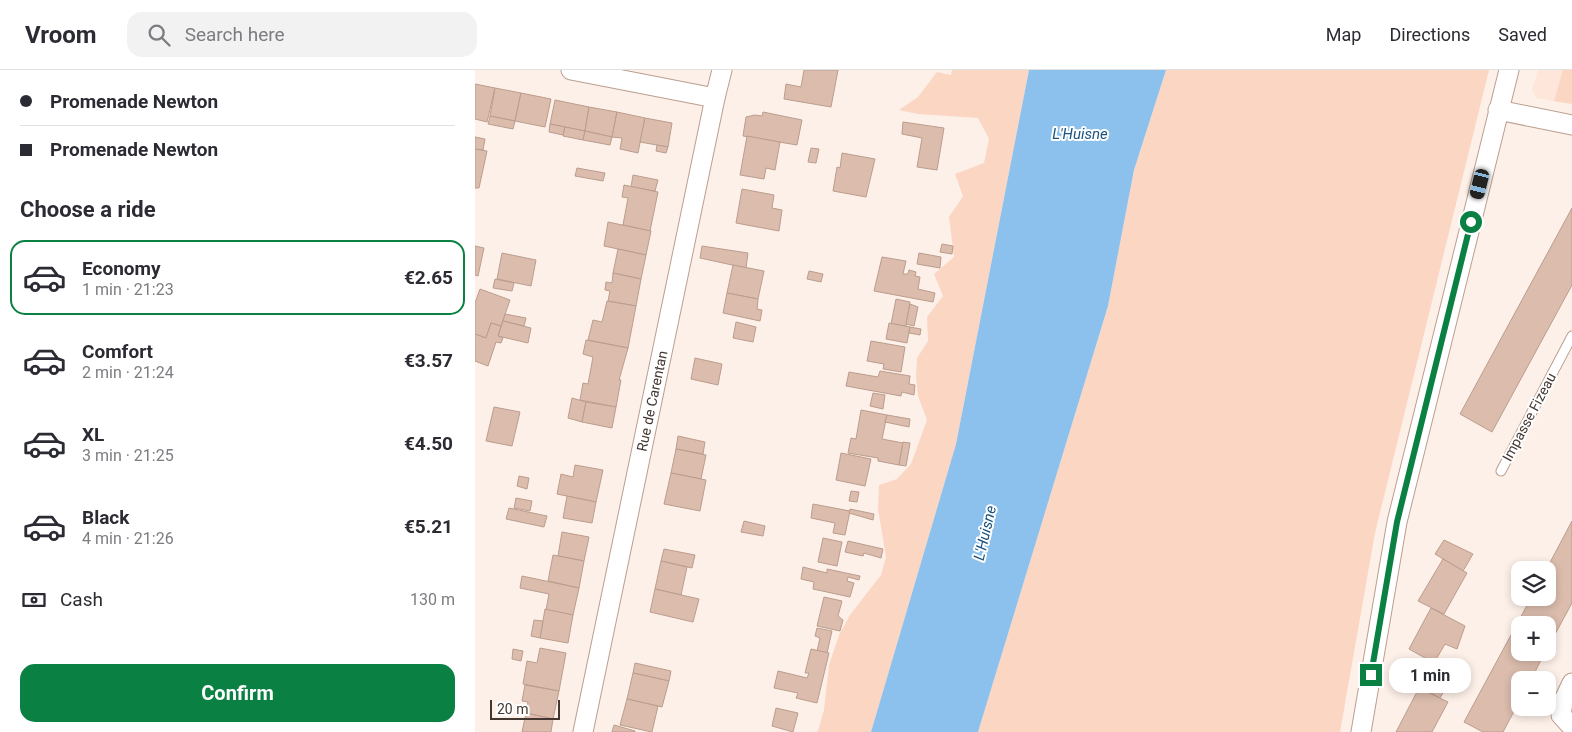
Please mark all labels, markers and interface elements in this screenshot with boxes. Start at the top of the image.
search box [127,12,477,57]
text: Vroom [25,21,97,49]
icon: search [145,21,173,49]
text: Search here [185,23,285,46]
text: Map [1326,24,1361,45]
text: Directions [1389,24,1470,45]
text: Saved [1498,24,1547,45]
text: Promenade Newton [50,90,218,113]
water label: L'Huisne [1052,125,1108,143]
text: Promenade Newton [50,138,218,161]
car [1469,168,1490,200]
text: Choose a ride [20,197,156,222]
route start [1460,211,1482,233]
icon: car [22,255,67,300]
text: Economy [82,257,161,280]
text: €2.65 [404,266,453,289]
text: 1 min · 21:23 [82,280,174,299]
icon: car [22,338,67,383]
text: Comfort [82,340,153,363]
text: €3.57 [404,349,453,372]
street label: Rue de Carentan [634,349,670,453]
text: 2 min · 21:24 [82,363,174,382]
street label: Impasse Fizeau [1499,370,1559,464]
icon: car [22,421,67,466]
text: XL [82,423,104,446]
text: €4.50 [404,432,453,455]
text: 3 min · 21:25 [82,446,174,465]
icon: car [22,504,67,549]
water label: L'Huisne [970,504,1000,562]
text: Black [82,506,129,529]
text: €5.21 [404,515,453,538]
text: 4 min · 21:26 [82,529,174,548]
map controls [1511,561,1556,716]
button: layers [1511,561,1556,606]
icon: cash [20,586,48,614]
text: Cash [60,588,103,611]
text: 130 m [410,590,455,609]
button: + [1511,616,1556,661]
callout: 1 min [1389,658,1471,692]
button: Confirm [20,664,455,722]
route end [1360,664,1382,686]
text: 1 min [1410,666,1450,685]
button: − [1511,671,1556,716]
scale bar [490,697,560,720]
text: 20 m [497,701,529,717]

